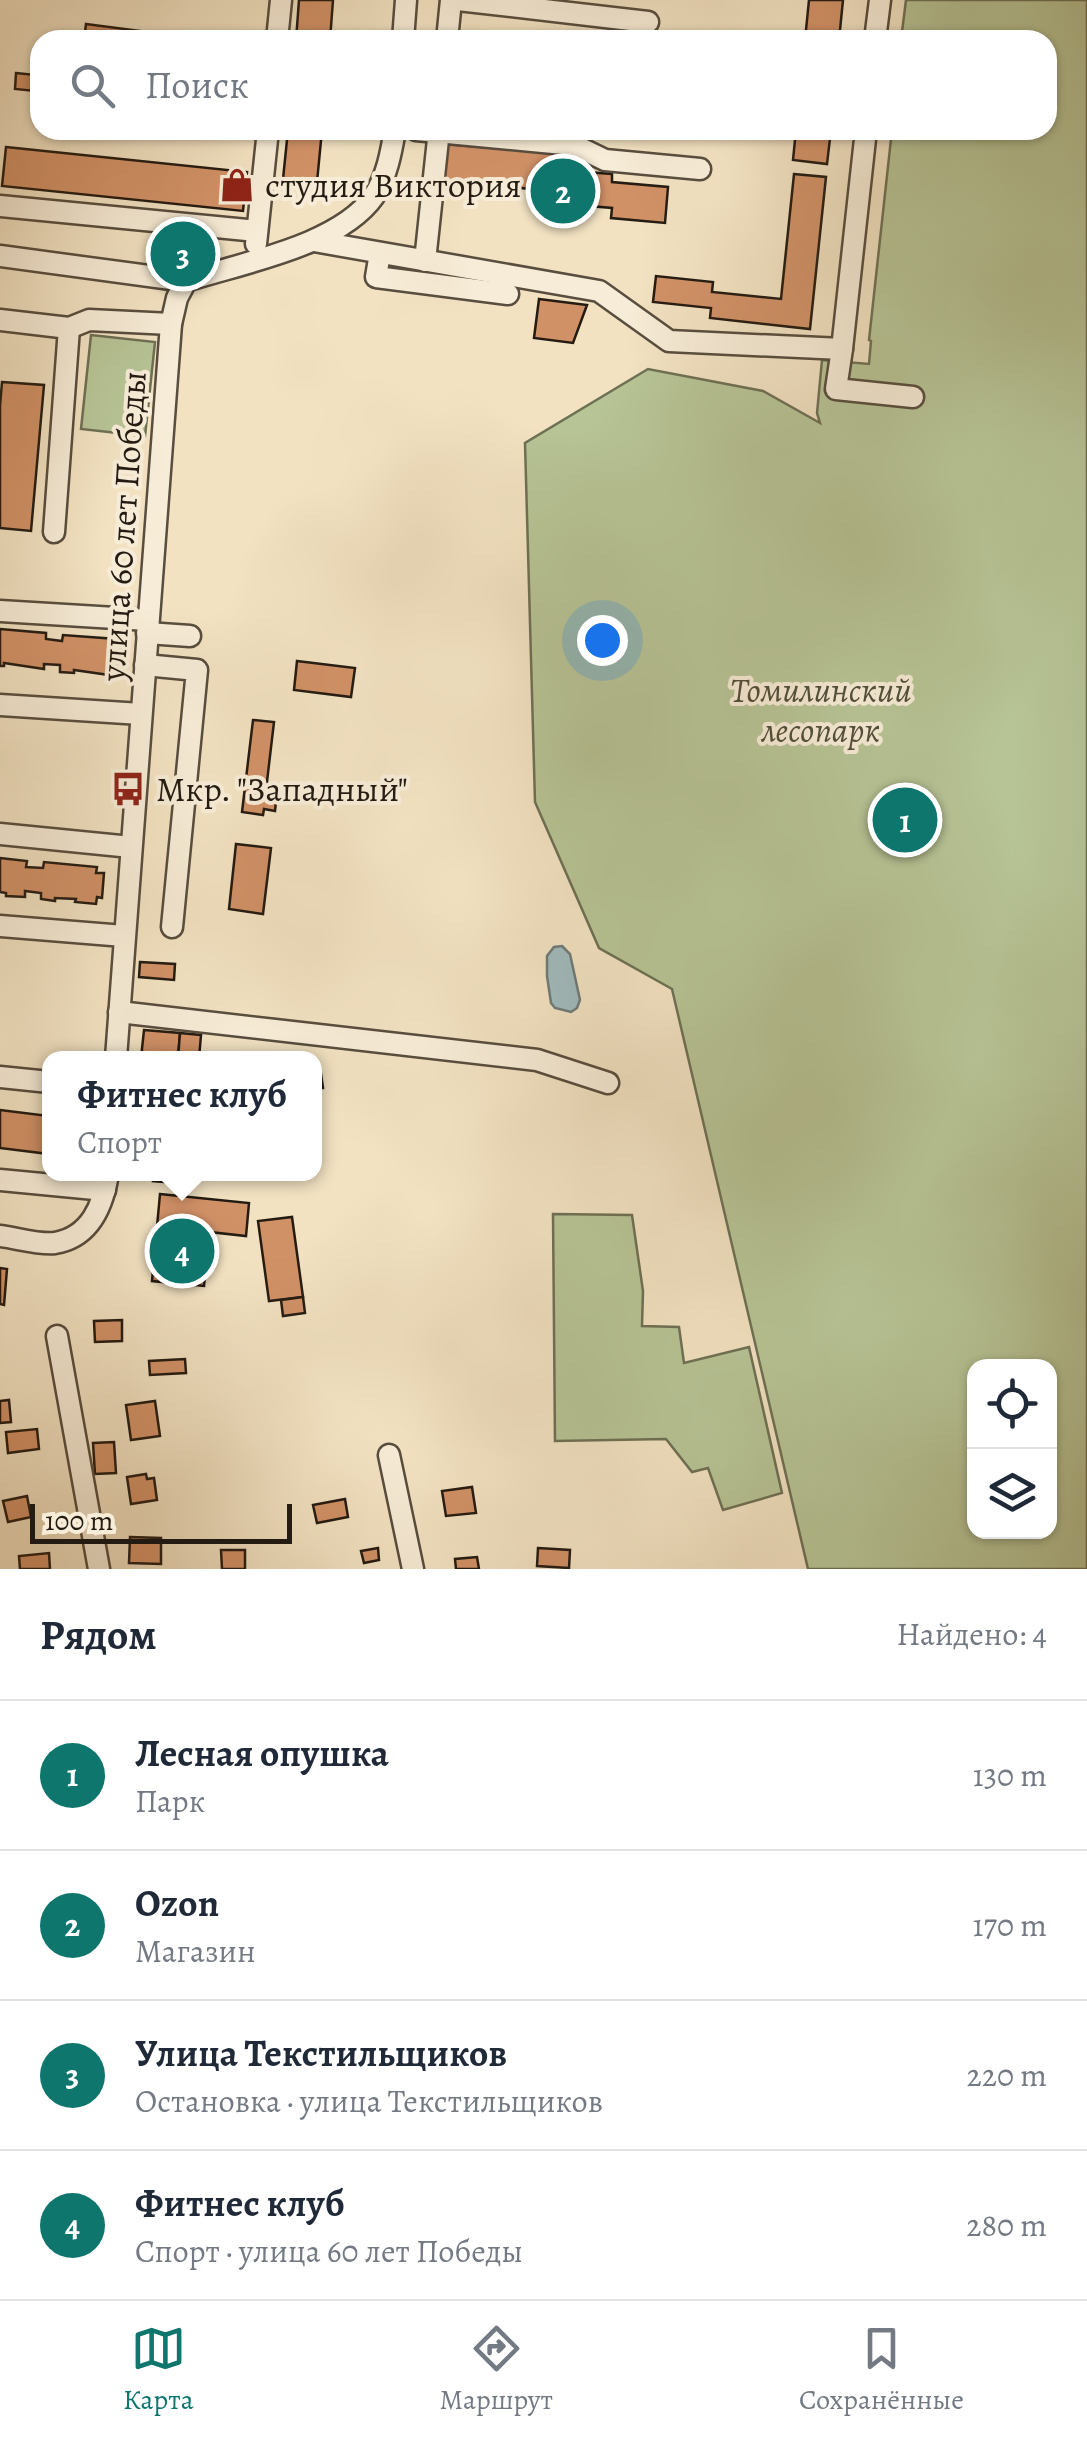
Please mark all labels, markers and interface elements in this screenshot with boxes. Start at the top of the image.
search box [30,30,1057,140]
icon: search [65,58,120,113]
text: Поиск [145,59,249,111]
pin: 2 [530,154,596,228]
place label: студия Виктория [265,161,521,209]
shop icon: студия Виктория [218,166,256,204]
pin: 3 [150,216,216,292]
street label: улица 60 лет Победы [88,369,158,684]
your location [577,615,628,666]
park label: Томилинский лесопарк [730,666,912,754]
place label: Мкр. "Западный" [156,765,408,813]
bus stop icon: Мкр. "Западный" [109,770,147,808]
pin: 1 [872,782,938,858]
popup [42,1051,322,1181]
text: Фитнес клуб [77,1068,287,1120]
text: Спорт [77,1120,162,1164]
pin: 4 [150,1214,214,1288]
map controls [967,1359,1057,1539]
button: locate [967,1359,1057,1449]
button: layers [967,1449,1057,1539]
scale bar [30,1499,292,1544]
text: 100 m [45,1502,113,1540]
text: Рядом [40,1606,157,1663]
text: Найдено: 4 [896,1612,1047,1656]
text: Лесная опушка [135,1727,389,1779]
text: 1 [67,1753,78,1797]
text: 130 m [973,1753,1047,1797]
text: Парк [135,1779,205,1823]
text: Ozon [135,1877,219,1929]
text: 2 [65,1903,80,1947]
text: 170 m [973,1903,1047,1947]
text: Магазин [135,1929,256,1973]
text: Улица Текстильщиков [135,2027,507,2079]
text: 3 [66,2053,79,2097]
text: 220 m [967,2053,1047,2097]
text: Остановка · улица Текстильщиков [135,2079,603,2123]
text: Фитнес клуб [135,2177,345,2229]
text: 4 [65,2203,80,2247]
text: 280 m [966,2203,1047,2247]
text: Спорт · улица 60 лет Победы [135,2229,523,2273]
tab: Карта [123,2321,194,2419]
tab: Маршрут [440,2321,553,2419]
tab: Сохранённые [799,2321,964,2419]

